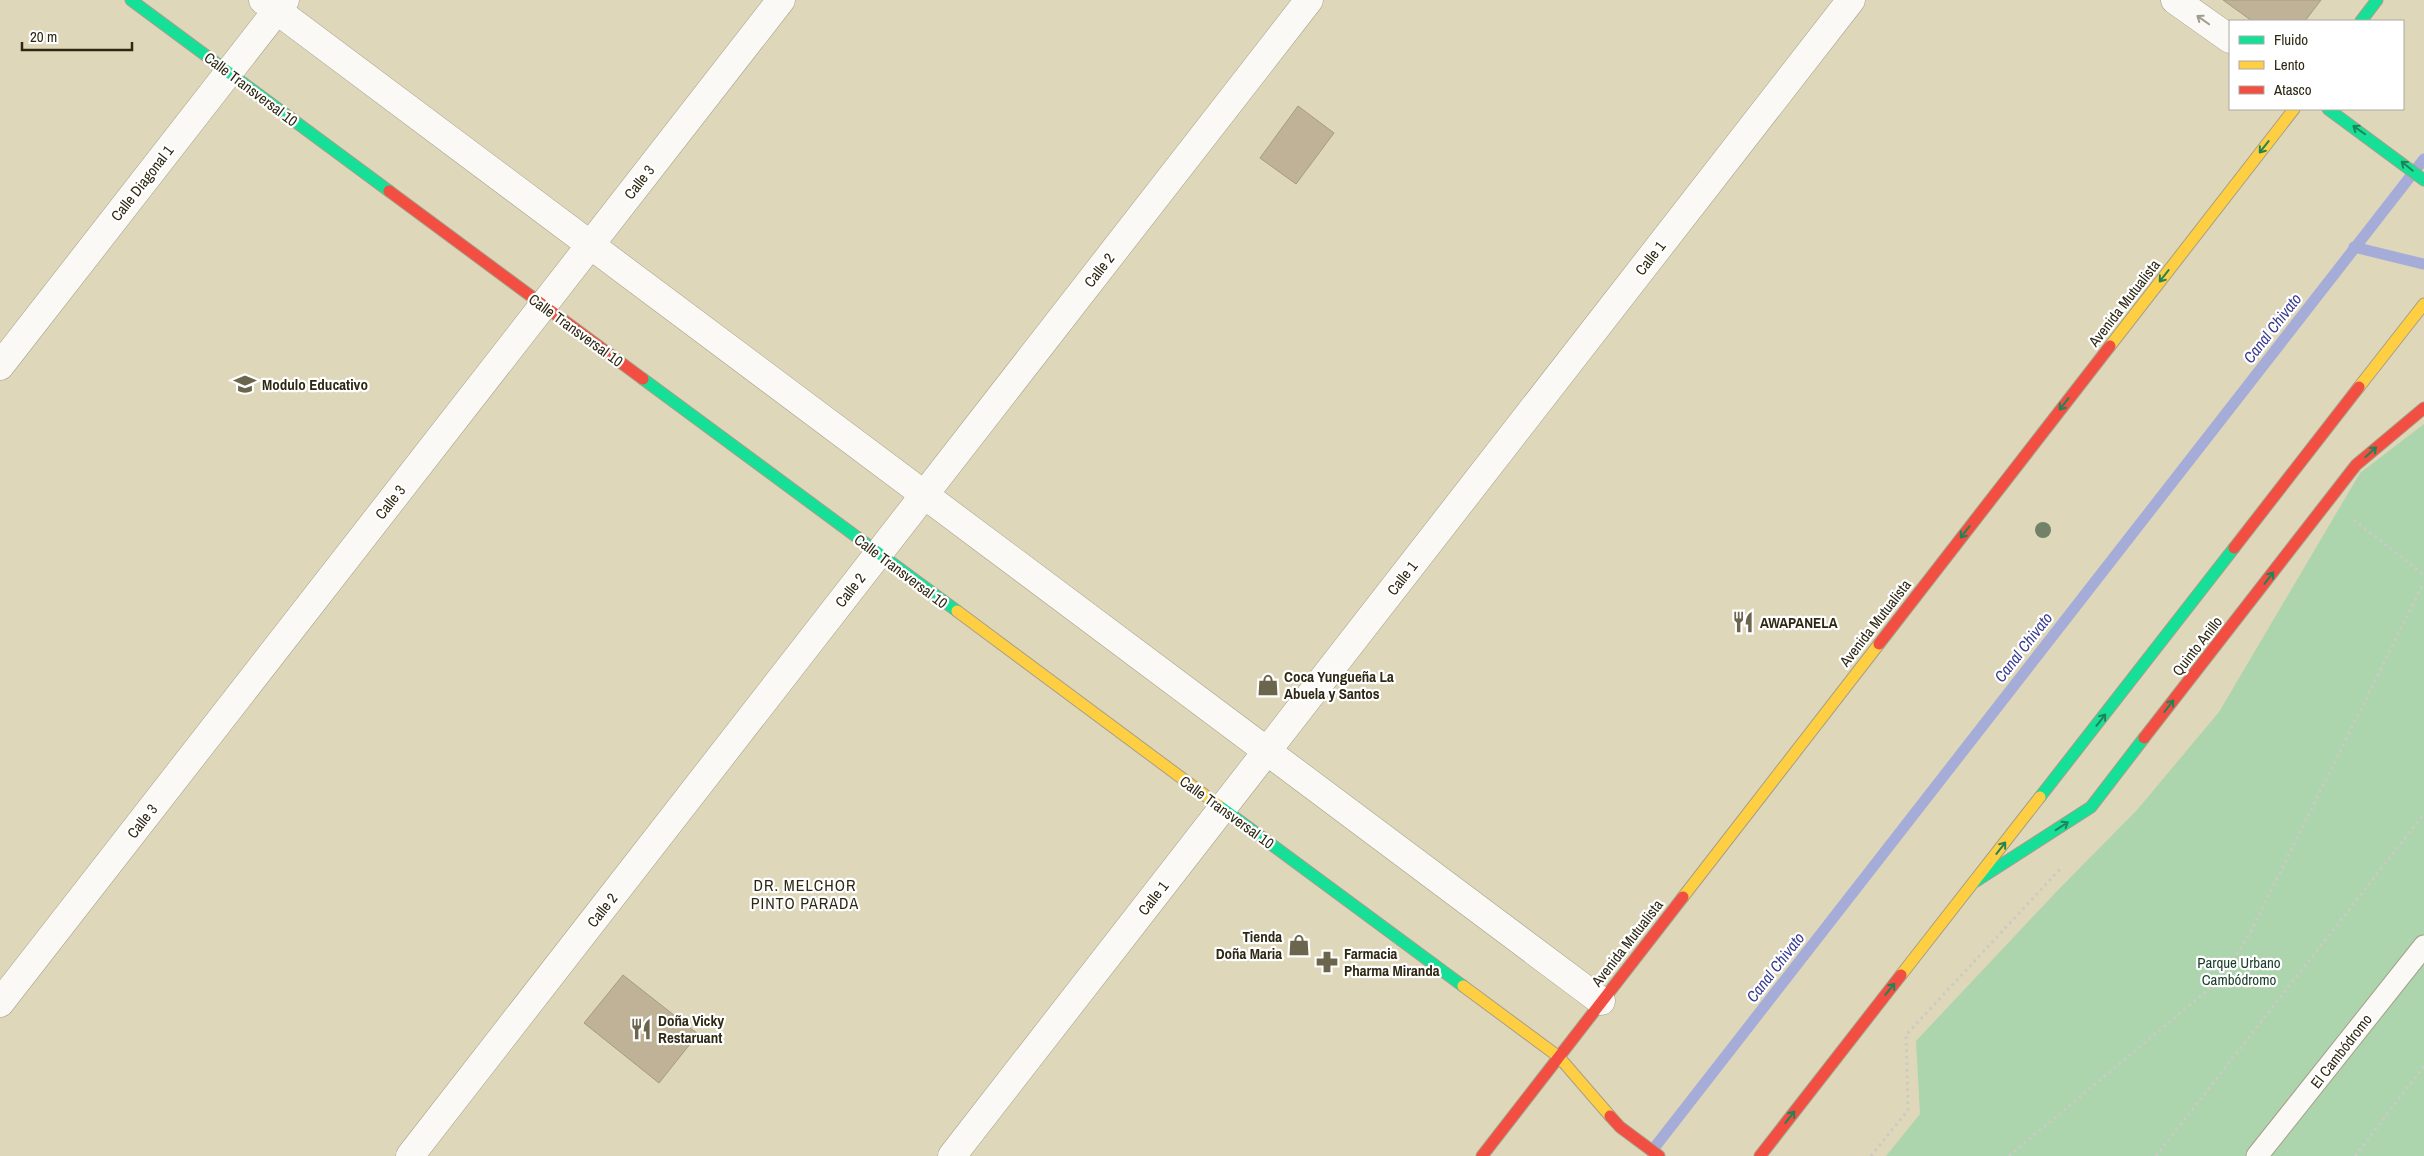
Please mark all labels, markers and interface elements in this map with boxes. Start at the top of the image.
one-way arrow [2196,15,2210,25]
scale bar [22,20,132,52]
legend [2229,20,2404,110]
text: 20 m [30,26,57,47]
text: Fluido [2274,29,2308,50]
street label: Calle Transversal 10 [200,47,302,131]
text: Lento [2274,54,2305,75]
text: Atasco [2273,79,2312,100]
one-way arrow [2352,125,2366,135]
one-way arrow [2258,140,2269,153]
street label: Calle Diagonal 1 [106,141,178,225]
street label: Calle 3 [619,160,659,204]
one-way arrow [2400,160,2413,171]
street label: Calle 1 [1630,236,1670,280]
street label: Calle 2 [1079,248,1119,292]
street label: Avenida Mutualista [2083,255,2165,352]
one-way arrow [2159,269,2170,282]
water label: Canal Chivato [2238,288,2306,368]
street label: Calle Transversal 10 [524,289,628,372]
school or university icon: Modulo Educativo [232,371,258,397]
place label: Modulo Educativo [262,374,368,395]
one-way arrow [2059,397,2070,410]
one-way arrow [2365,446,2378,458]
street label: Calle 3 [370,480,410,524]
one-way arrow [1959,525,1970,538]
street label: Calle Transversal 10 [850,529,952,613]
street label: Calle 1 [1382,556,1422,600]
street label: Calle 2 [830,568,870,612]
one-way arrow [2263,572,2274,585]
street label: Avenida Mutualista [1834,575,1916,672]
water label: Canal Chivato [1989,607,2057,687]
restaurant icon: AWAPANELA [1730,609,1756,635]
place label: AWAPANELA [1760,612,1838,633]
street label: Quinto Anillo [2167,612,2227,680]
place label: Coca Yungueña La Abuela y Santos [1284,666,1394,704]
shop icon: Coca Yungueña La Abuela y Santos [1255,672,1281,698]
one-way arrow [2164,700,2175,713]
one-way arrow [2096,714,2107,727]
street label: Calle Transversal 10 [1175,771,1279,854]
street label: Calle 3 [122,799,162,843]
one-way arrow [2054,821,2068,831]
one-way arrow [1996,842,2007,855]
district label: DR. MELCHOR PINTO PARADA [751,874,859,914]
street label: Calle 1 [1133,876,1173,920]
street label: Calle 2 [582,888,622,932]
street label: Avenida Mutualista [1586,895,1668,992]
place label: Tienda Doña Maria [1216,926,1282,964]
water label: Canal Chivato [1741,927,1809,1007]
shop icon: Tienda Doña Maria [1286,932,1312,958]
place label: Farmacia Pharma Miranda [1344,943,1440,981]
pharmacy icon: Farmacia Pharma Miranda [1314,949,1340,975]
park label: Parque Urbano Cambódromo [2197,952,2281,990]
one-way arrow [1884,983,1895,996]
street label: El Cambódromo [2305,1009,2377,1092]
place label: Doña Vicky Restaruant [658,1010,724,1048]
restaurant icon: Doña Vicky Restaruant [628,1016,654,1042]
one-way arrow [1784,1111,1795,1124]

